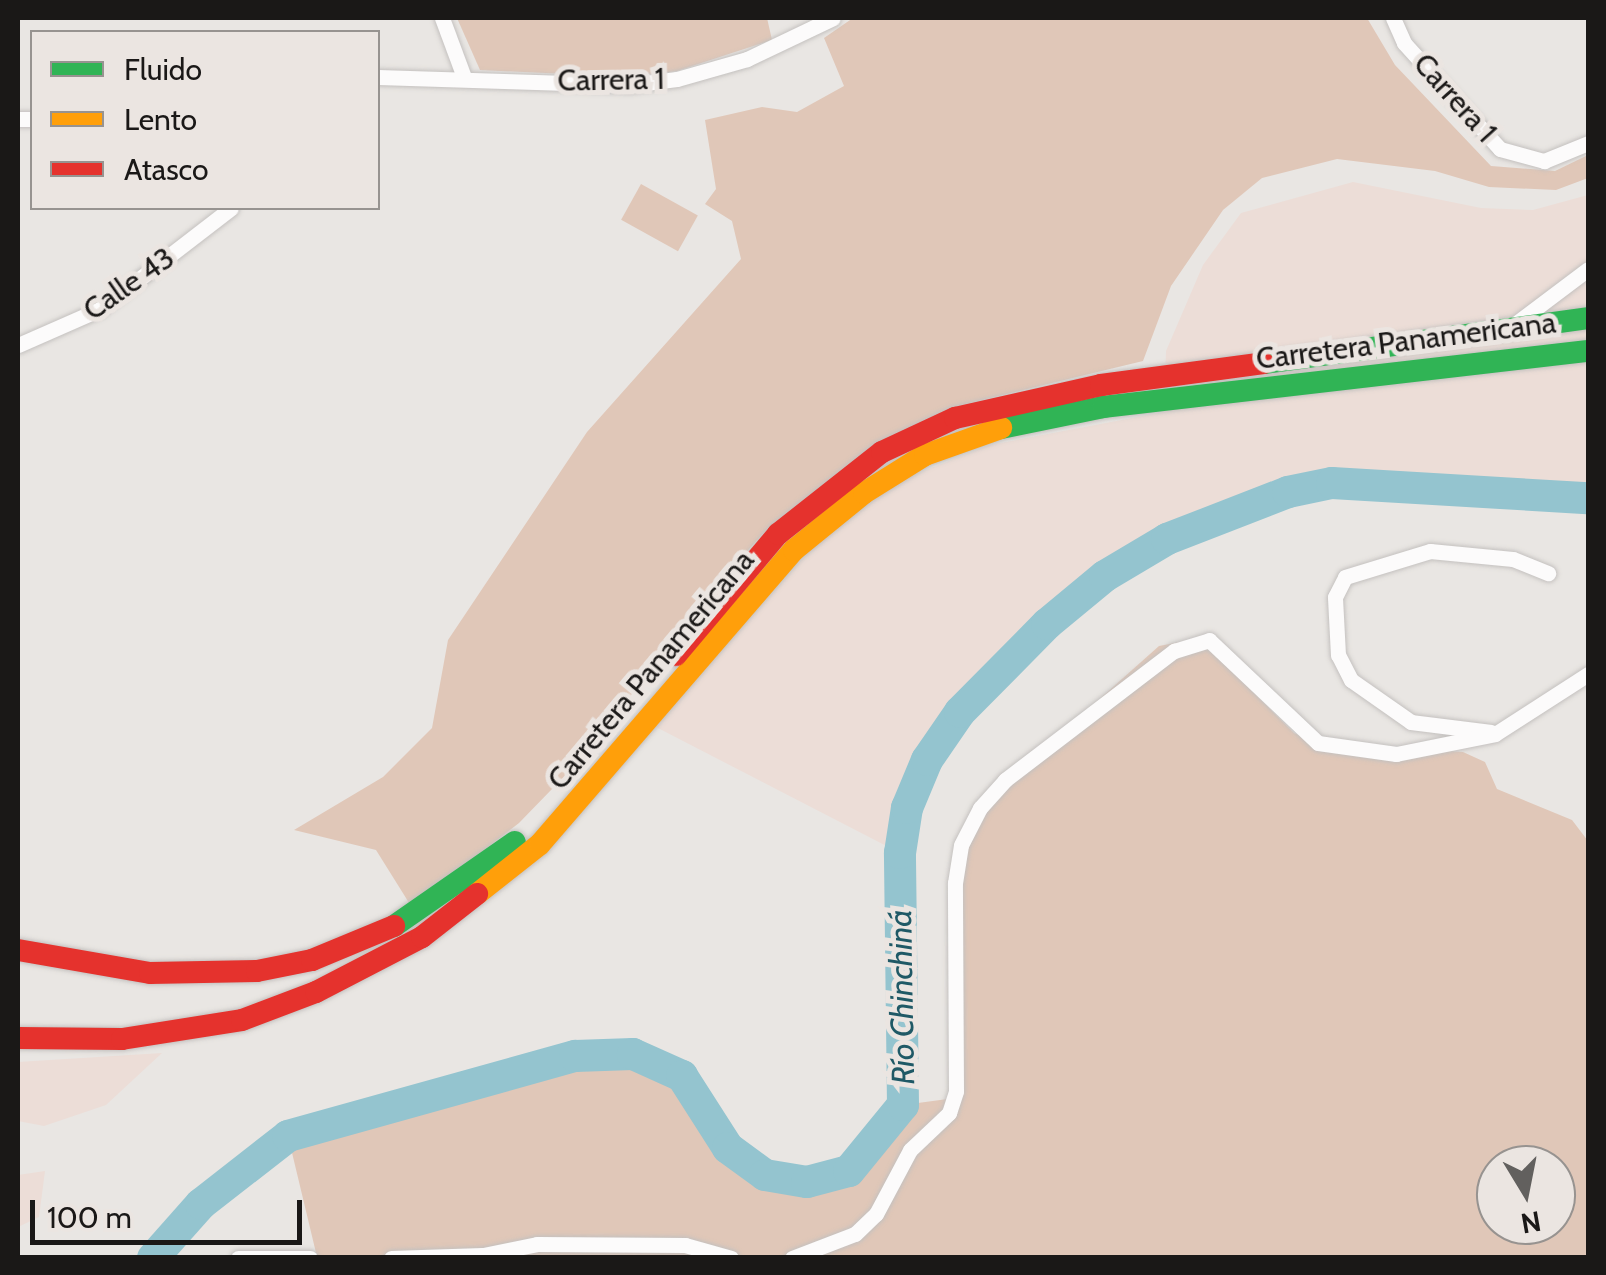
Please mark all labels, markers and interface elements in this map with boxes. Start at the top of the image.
legend [30,30,380,210]
street label: Carrera 1 [1406,46,1504,150]
text: Fluido [124,51,202,88]
street label: Carrera 1 [557,61,665,99]
text: Lento [124,101,197,138]
text: Atasco [124,151,209,188]
street label: Calle 43 [77,240,181,328]
street label: Carretera Panamericana [1254,305,1558,377]
street label: Carretera Panamericana [540,543,762,797]
water label: Río Chinchiná [881,909,923,1085]
north arrow [1476,1145,1576,1245]
scale bar [35,1180,308,1242]
text: 100 m [47,1199,132,1236]
text: N [1518,1204,1544,1241]

